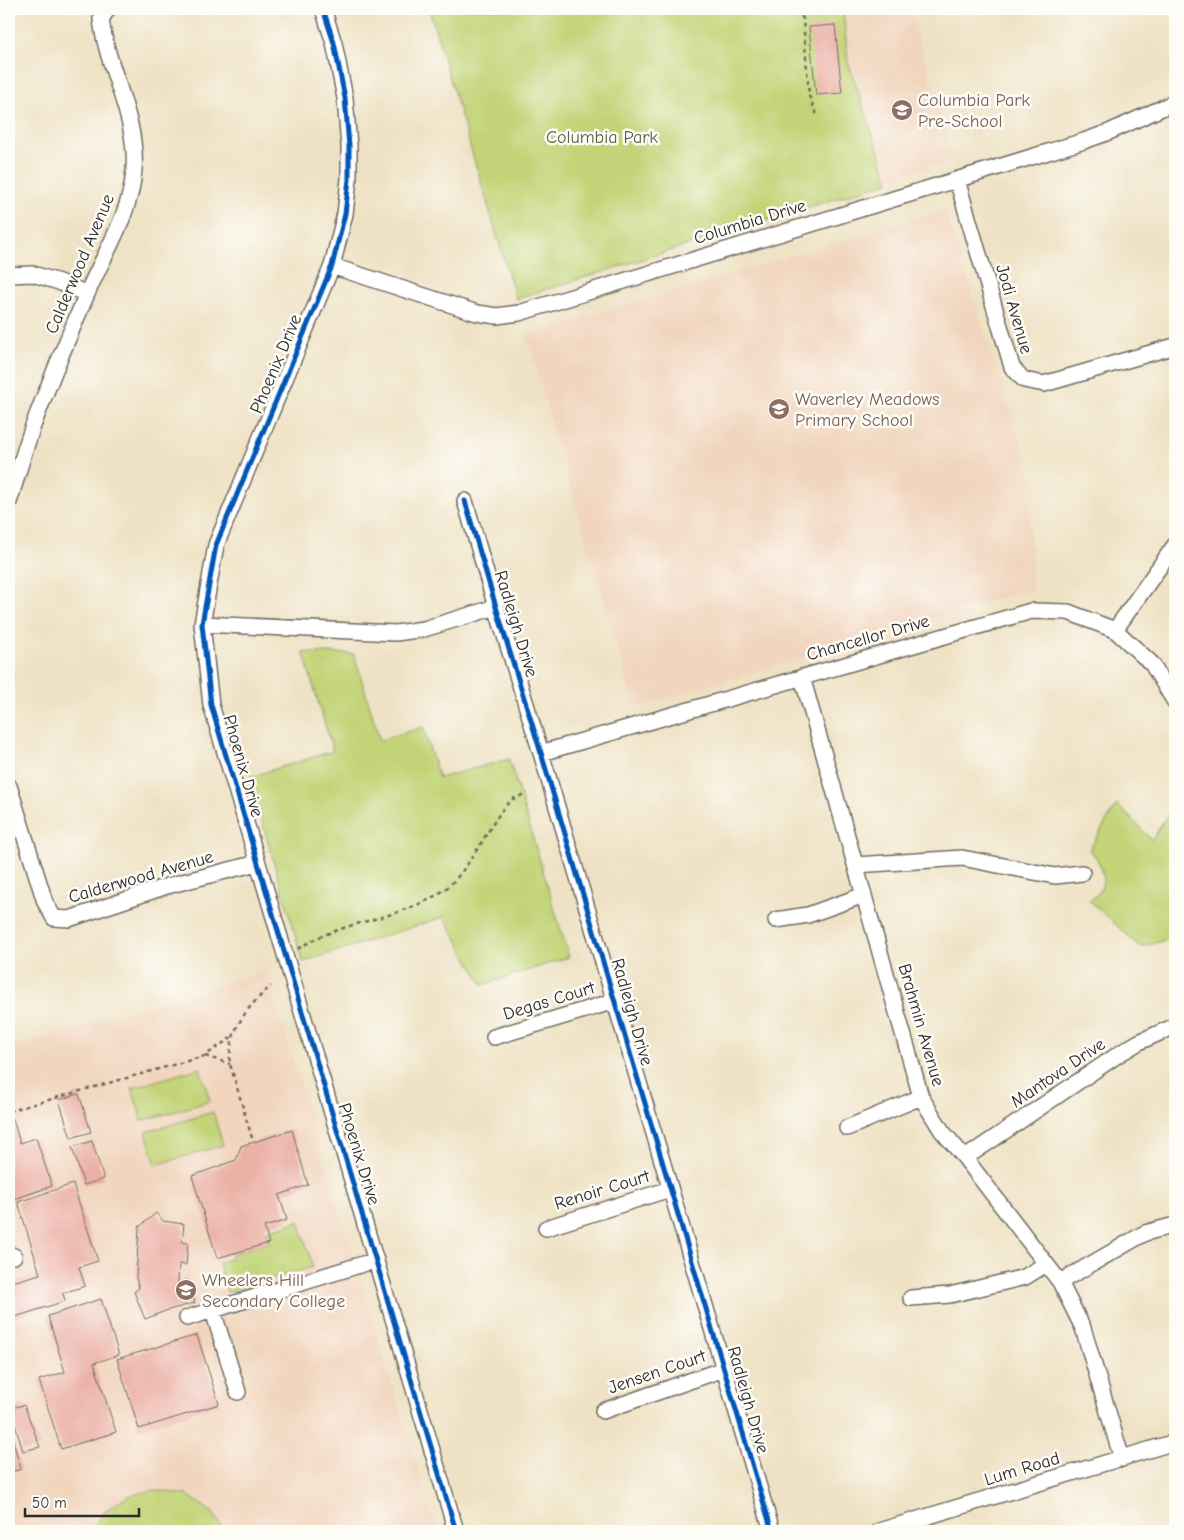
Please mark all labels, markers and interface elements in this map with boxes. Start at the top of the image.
place label: Columbia Park Pre-School [918,90,1030,132]
school or university icon: Columbia Park Pre-School [890,98,914,122]
park label: Columbia Park [546,127,658,148]
street label: Calderwood Avenue [41,191,119,337]
street label: Columbia Drive [691,195,809,249]
street label: Jodi Avenue [991,262,1037,356]
street label: Phoenix Drive [246,311,306,417]
place label: Waverley Meadows Primary School [795,389,940,431]
school or university icon: Waverley Meadows Primary School [767,397,791,421]
street label: Radleigh Drive [490,568,542,680]
street label: Chancellor Drive [804,610,932,666]
street label: Phoenix Drive [218,712,268,820]
street label: Calderwood Avenue [66,846,216,908]
street label: Radleigh Drive [607,956,657,1068]
street label: Brahmin Avenue [893,961,949,1089]
street label: Degas Court [501,977,598,1025]
street label: Mantova Drive [1007,1034,1109,1112]
street label: Phoenix Drive [334,1100,384,1208]
street label: Renoir Court [552,1165,653,1214]
place label: Wheelers Hill Secondary College [202,1270,345,1312]
school or university icon: Wheelers Hill Secondary College [174,1278,198,1302]
street label: Radleigh Drive [723,1344,773,1456]
street label: Jensen Court [606,1345,709,1398]
street label: Lum Road [982,1448,1062,1490]
scale bar [25,1485,139,1517]
text: 50 m [32,1494,67,1512]

